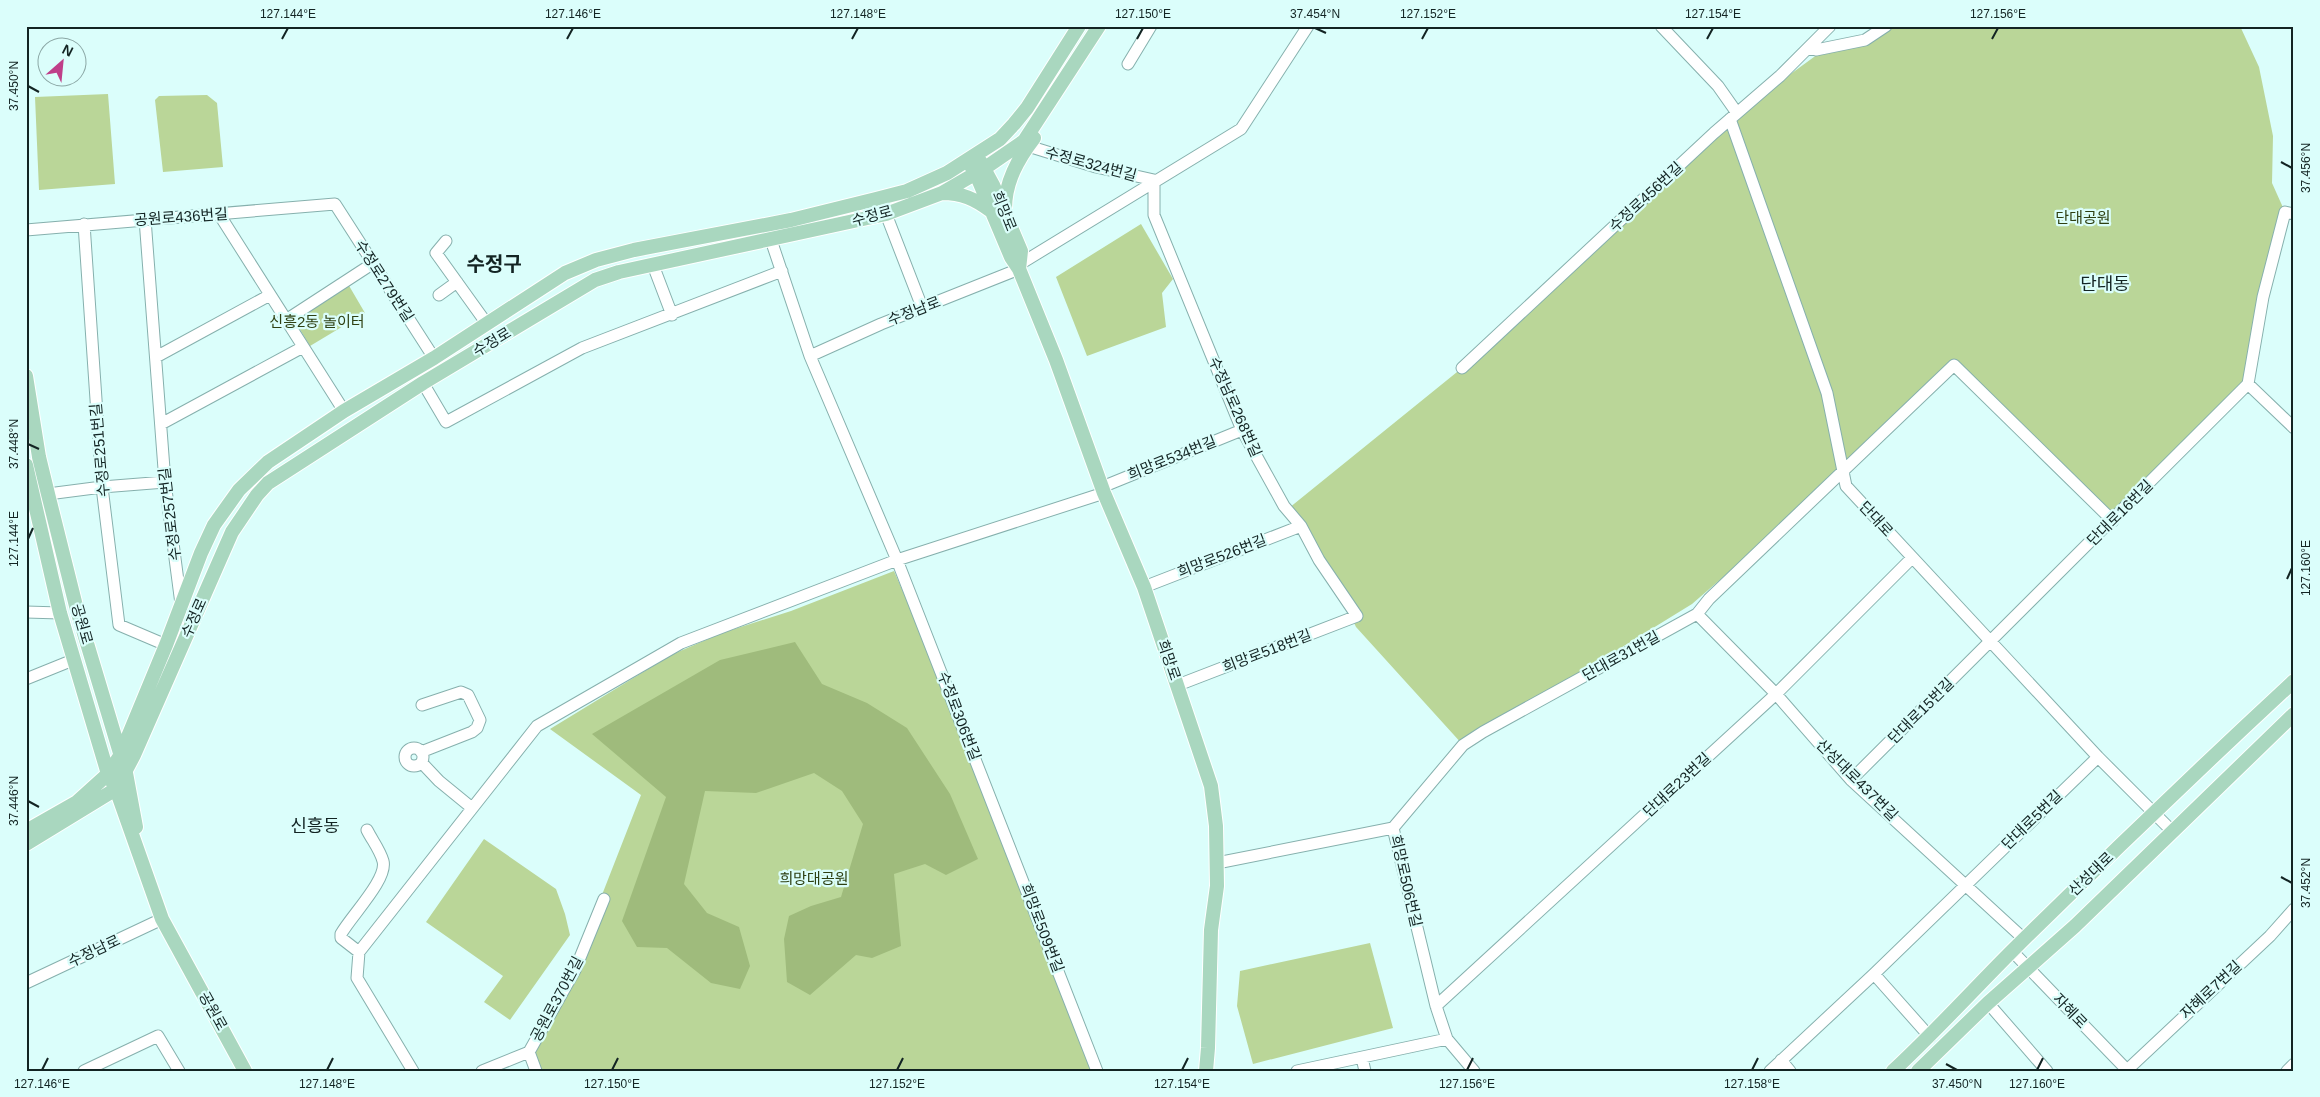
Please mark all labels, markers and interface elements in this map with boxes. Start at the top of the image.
text: 127.144°E [260,7,316,21]
text: 127.146°E [545,7,601,21]
text: 127.148°E [830,7,886,21]
text: 127.150°E [1115,7,1171,21]
text: 37.454°N [1290,7,1340,21]
text: 127.152°E [1400,7,1456,21]
text: 127.154°E [1685,7,1741,21]
text: 127.156°E [1970,7,2026,21]
north arrow [38,38,88,88]
text: N [60,41,76,60]
text: 37.450°N [7,61,21,111]
street label: 수정로324번길 [1044,143,1139,184]
text: 37.456°N [2299,143,2313,193]
street label: 수정로456번길 [1605,158,1686,235]
street label: 희망로 [989,188,1020,233]
street label: 수정로 [850,202,894,229]
street label: 공원로436번길 [133,205,228,228]
park label: 단대공원 [2055,209,2111,226]
street label: 수정로279번길 [352,237,417,325]
district label: 수정구 [466,253,522,275]
district label: 단대동 [2080,274,2130,294]
street label: 수정남로 [885,293,943,328]
park label: 신흥2동 놀이터 [269,313,365,330]
street label: 수정로 [470,324,514,360]
street label: 수정남로268번길 [1206,354,1265,460]
street label: 수정로251번길 [87,402,112,498]
text: 37.448°N [7,419,21,469]
street label: 희망로534번길 [1125,432,1219,483]
street label: 수정로257번길 [155,466,184,562]
street label: 단대로16번길 [2083,476,2156,549]
street label: 단대로 [1856,498,1897,540]
text: 127.144°E [7,511,21,567]
street label: 희망로526번길 [1175,531,1269,580]
text: 127.160°E [2299,540,2313,596]
street label: 수정로 [177,595,210,640]
street label: 공원로 [69,602,96,646]
street label: 희망로518번길 [1220,626,1314,675]
street label: 단대로31번길 [1579,627,1662,684]
street label: 희망로 [1155,637,1184,682]
street label: 수정로306번길 [935,669,984,763]
street label: 단대로15번길 [1884,674,1957,747]
street label: 산성대로437번길 [1813,736,1901,824]
street label: 단대로23번길 [1640,749,1714,820]
text: 37.446°N [7,776,21,826]
street label: 단대로5번길 [1998,787,2065,853]
district label: 신흥동 [290,816,340,836]
street label: 희망로506번길 [1388,833,1425,929]
street label: 산성대로 [2065,848,2116,899]
text: 37.452°N [2299,858,2313,908]
park label: 희망대공원 [779,870,849,887]
street label: 희망로509번길 [1018,881,1067,975]
street label: 수정남로 [65,931,122,970]
street label: 공원로370번길 [527,953,586,1044]
street label: 자혜로7번길 [2177,957,2245,1022]
street label: 공원로 [196,989,231,1033]
street label: 자혜로 [2050,990,2091,1031]
text: 127.146°E [14,1077,70,1091]
text: 127.148°E [299,1077,355,1091]
text: 127.150°E [584,1077,640,1091]
text: 127.152°E [869,1077,925,1091]
text: 127.154°E [1154,1077,1210,1091]
text: 127.156°E [1439,1077,1495,1091]
text: 127.158°E [1724,1077,1780,1091]
text: 37.450°N [1932,1077,1982,1091]
text: 127.160°E [2009,1077,2065,1091]

